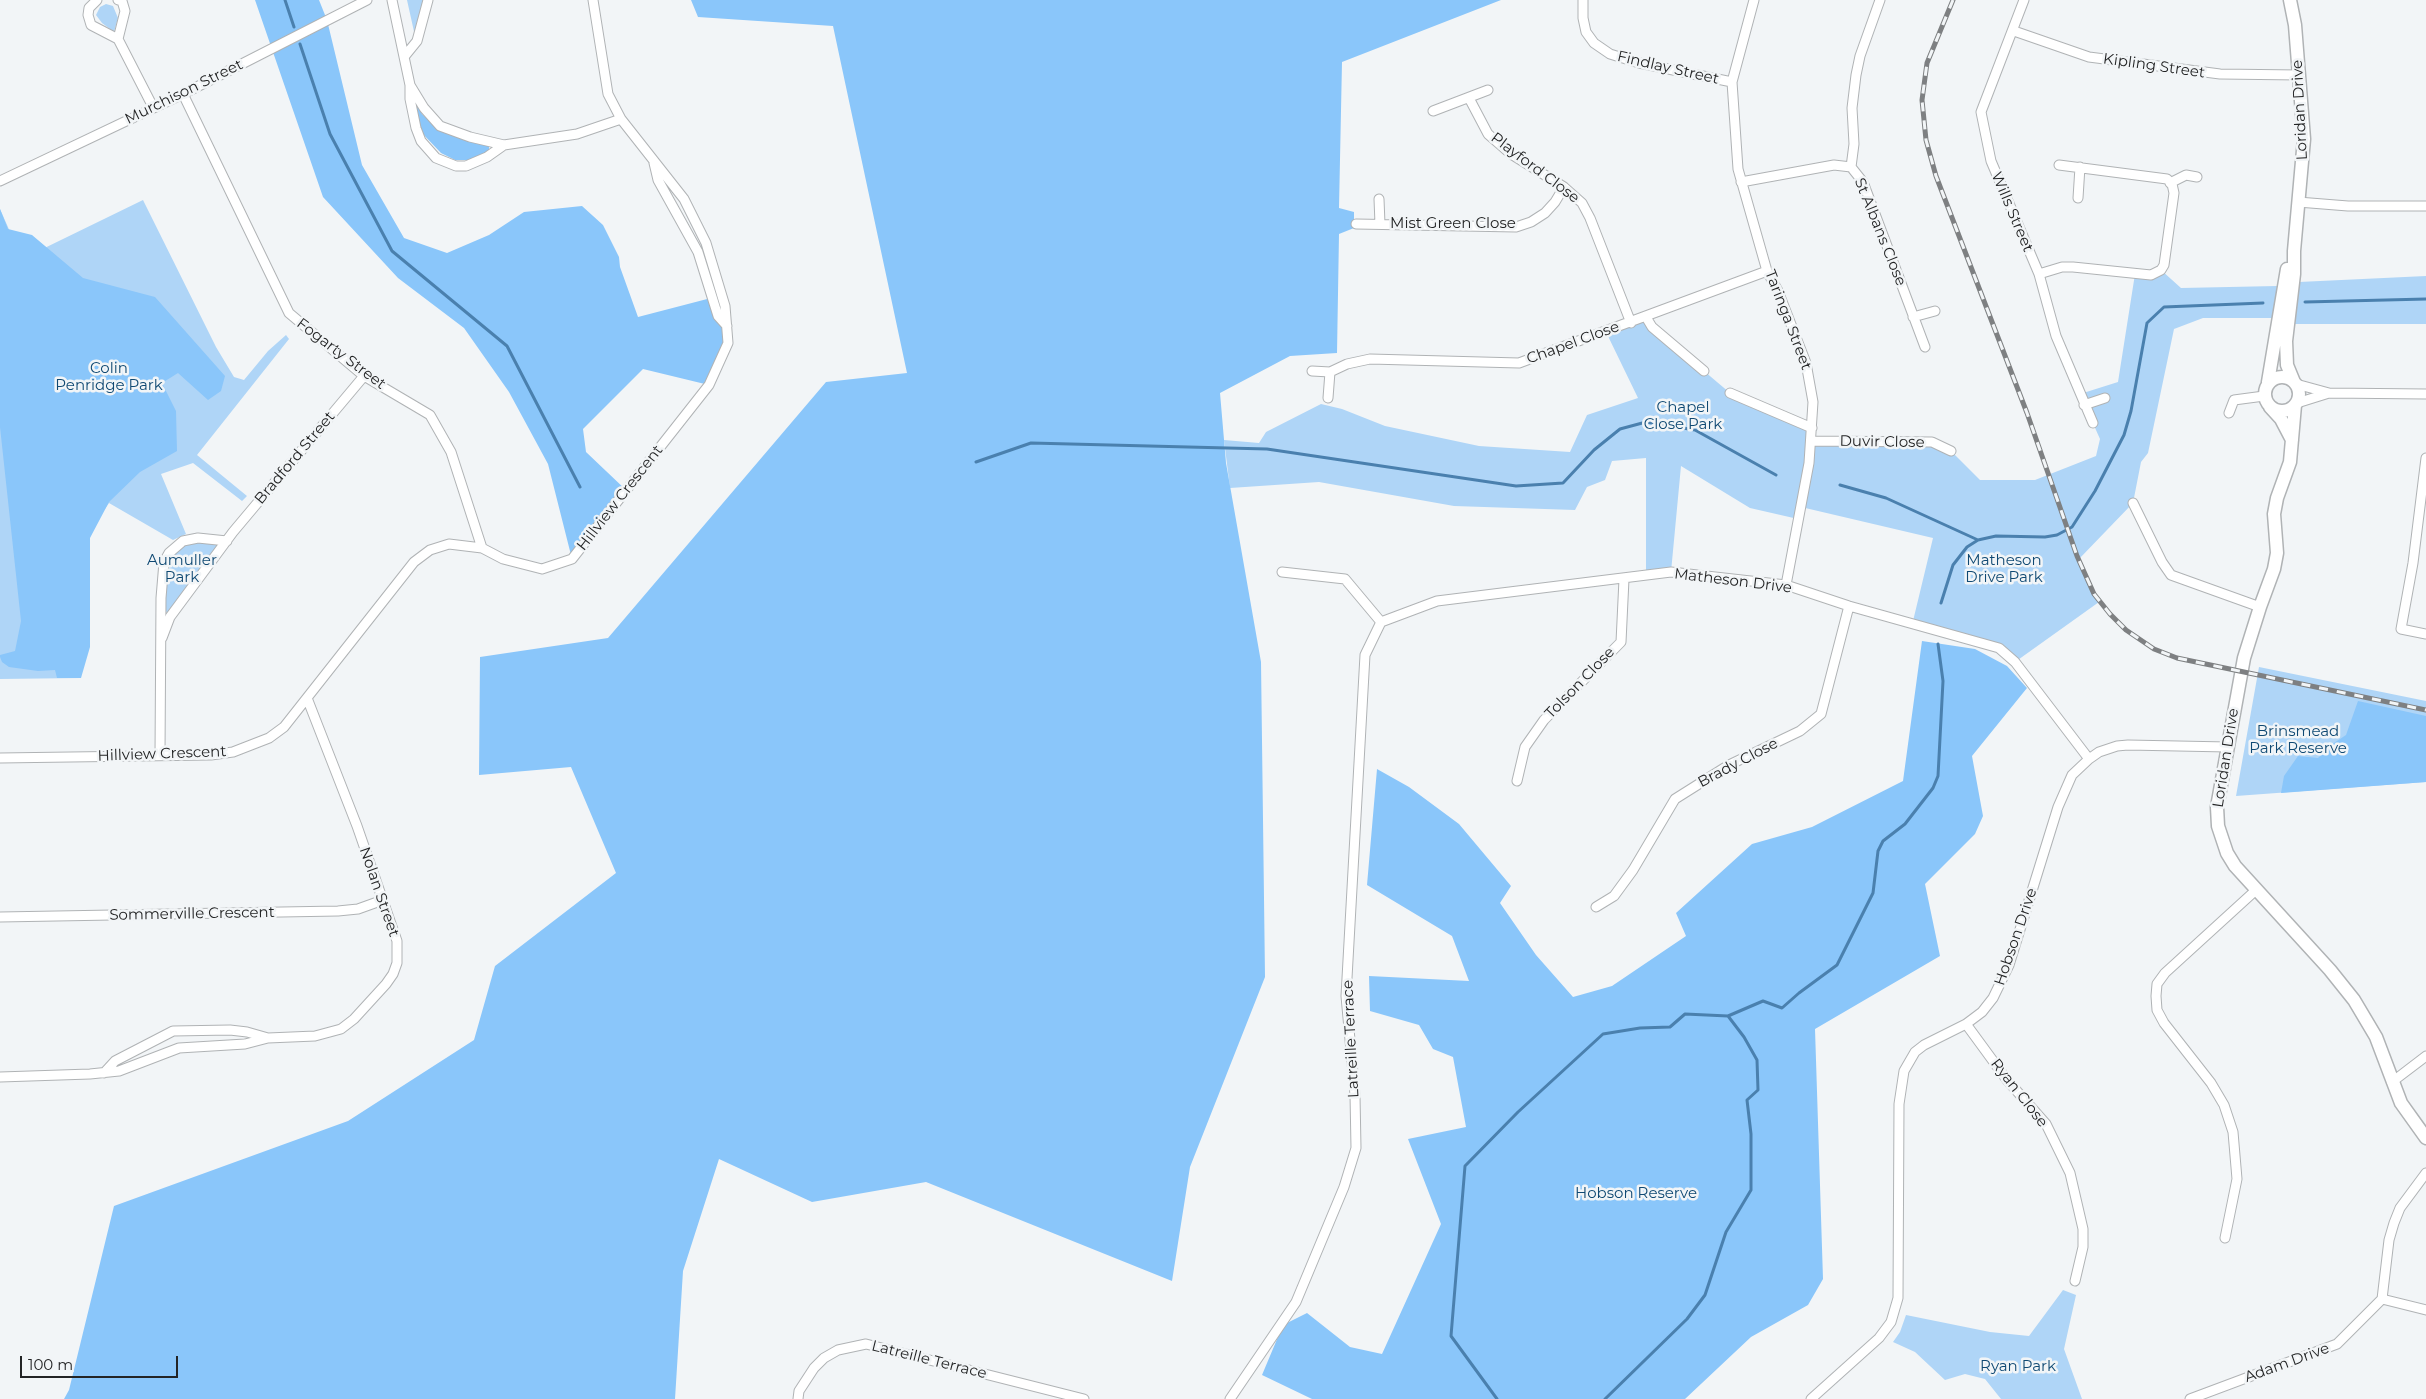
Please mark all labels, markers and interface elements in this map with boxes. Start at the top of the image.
street label: Findlay Street [1615,48,1721,88]
street label: Kipling Street [2102,50,2206,82]
street label: Murchison Street [122,56,246,128]
street label: Loridan Drive [2288,59,2312,161]
street label: Playford Close [1487,129,1583,207]
street label: Wills Street [1987,169,2037,255]
street label: St Albans Close [1850,175,1910,289]
street label: Mist Green Close [1390,215,1516,233]
street label: Taringa Street [1761,268,1815,372]
street label: Fogarty Street [293,315,389,393]
street label: Chapel Close [1524,318,1622,368]
park label: Colin Penridge Park [55,360,163,395]
park label: Chapel Close Park [1644,399,1722,434]
street label: Bradford Street [251,408,339,508]
street label: Duvir Close [1839,432,1925,452]
street label: Hillview Crescent [573,442,667,554]
park label: Aumuller Park [147,552,217,587]
park label: Matheson Drive Park [1965,552,2043,587]
street label: Matheson Drive [1673,565,1793,597]
street label: Tolson Close [1541,643,1619,723]
street label: Loridan Drive [2209,707,2243,809]
park label: Brinsmead Park Reserve [2249,723,2347,758]
street label: Brady Close [1695,734,1781,792]
street label: Hillview Crescent [97,743,227,765]
street label: Nolan Street [355,845,403,939]
street label: Hobson Drive [1991,886,2041,988]
street label: Sommerville Crescent [109,904,275,924]
street label: Latreille Terrace [1339,980,1363,1098]
street label: Ryan Close [1987,1055,2051,1131]
park label: Hobson Reserve [1575,1185,1697,1203]
street label: Latreille Terrace [870,1337,988,1383]
street label: Adam Drive [2242,1339,2332,1387]
scale bar [22,1346,180,1378]
text: 100 m [28,1355,73,1374]
park label: Ryan Park [1980,1358,2056,1376]

